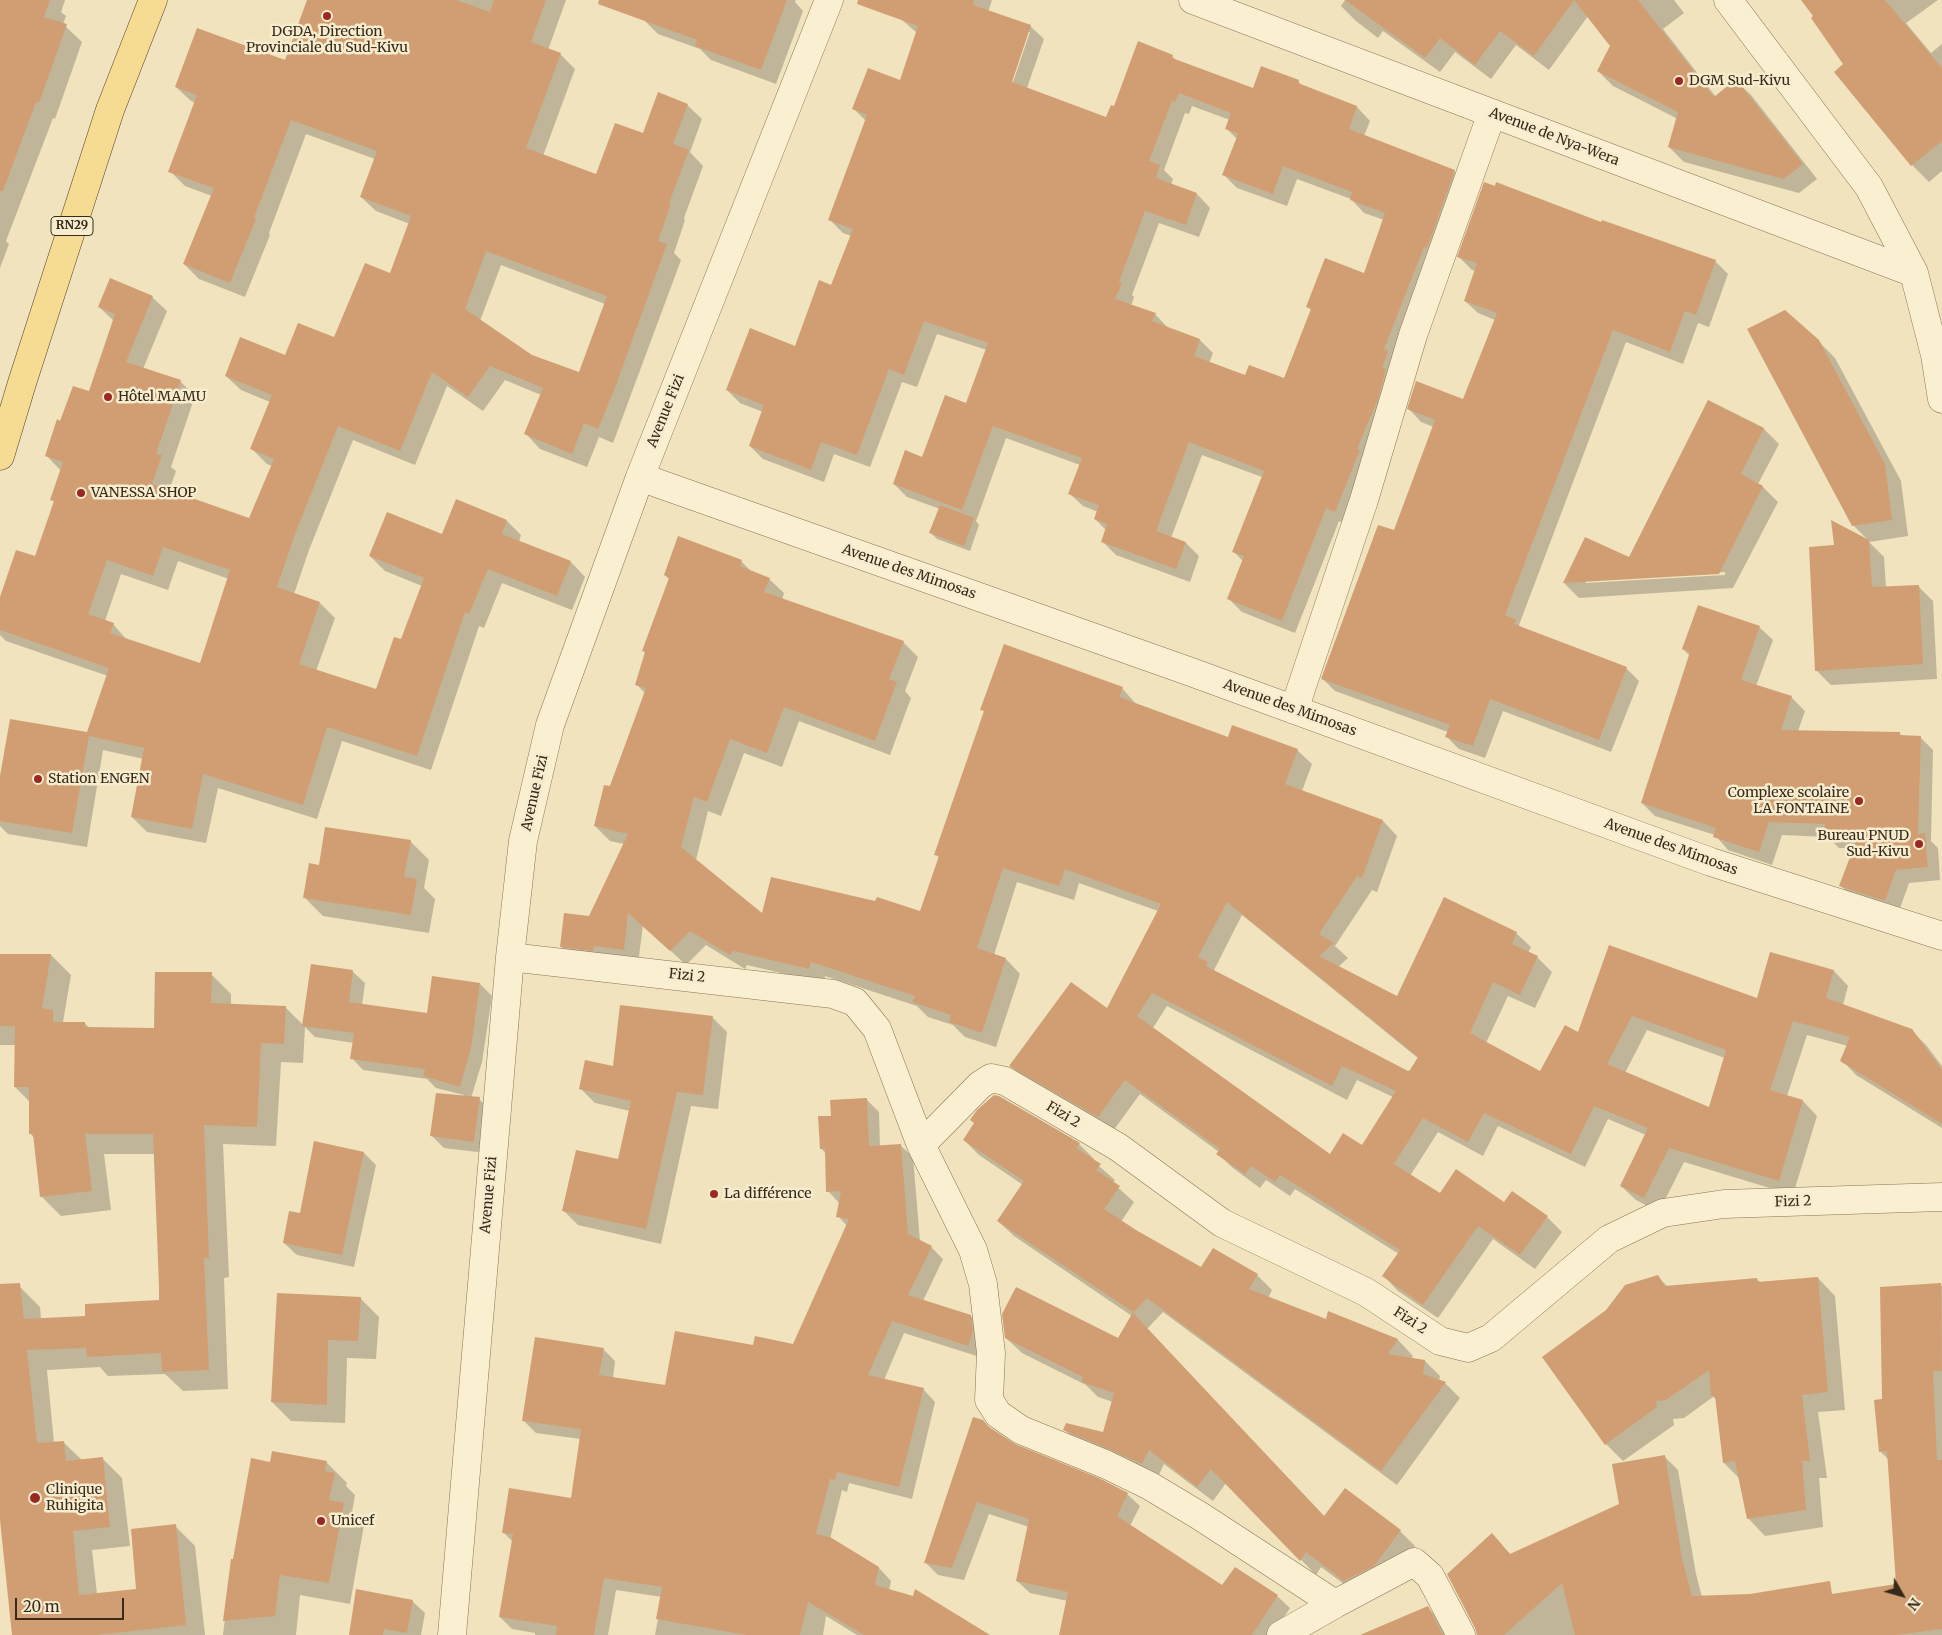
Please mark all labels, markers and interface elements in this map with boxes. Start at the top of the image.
marker: DGDA, Direction Provinciale du Sud-Kivu [321,10,333,22]
place label: DGDA, Direction Provinciale du Sud-Kivu [246,24,408,56]
place label: DGM Sud-Kivu [1689,73,1790,89]
marker: DGM Sud-Kivu [1673,75,1685,87]
street label: Avenue de Nya-Wera [1487,104,1621,170]
road number: RN29 [51,217,93,236]
street label: Avenue Fizi [644,372,688,450]
place label: Hôtel MAMU [118,389,206,405]
marker: Hôtel MAMU [102,391,114,403]
place label: VANESSA SHOP [91,485,196,501]
marker: VANESSA SHOP [75,487,87,499]
street label: Avenue des Mimosas [840,541,978,603]
street label: Avenue des Mimosas [1221,676,1359,740]
street label: Avenue Fizi [518,753,552,833]
place label: Station ENGEN [48,771,150,787]
marker: Station ENGEN [32,773,44,785]
place label: Complexe scolaire LA FONTAINE [1728,785,1849,818]
marker: Complexe scolaire LA FONTAINE [1853,795,1865,807]
street label: Avenue des Mimosas [1602,815,1740,879]
place label: Bureau PNUD Sud-Kivu [1818,828,1909,860]
marker: Bureau PNUD Sud-Kivu [1913,838,1925,850]
street label: Fizi 2 [668,966,706,986]
street label: Fizi 2 [1043,1098,1083,1132]
street label: Avenue Fizi [477,1156,501,1234]
place label: La différence [724,1186,812,1202]
marker: La différence [708,1188,720,1200]
street label: Fizi 2 [1774,1193,1812,1211]
street label: Fizi 2 [1390,1304,1430,1338]
place label: Clinique Ruhigita [46,1482,104,1514]
marker: Clinique Ruhigita [28,1491,42,1505]
place label: Unicef [331,1513,374,1529]
marker: Unicef [315,1515,327,1527]
north arrow [1877,1570,1927,1620]
scale bar [18,1588,126,1620]
text: N [1903,1594,1924,1614]
text: 20 m [23,1597,60,1616]

